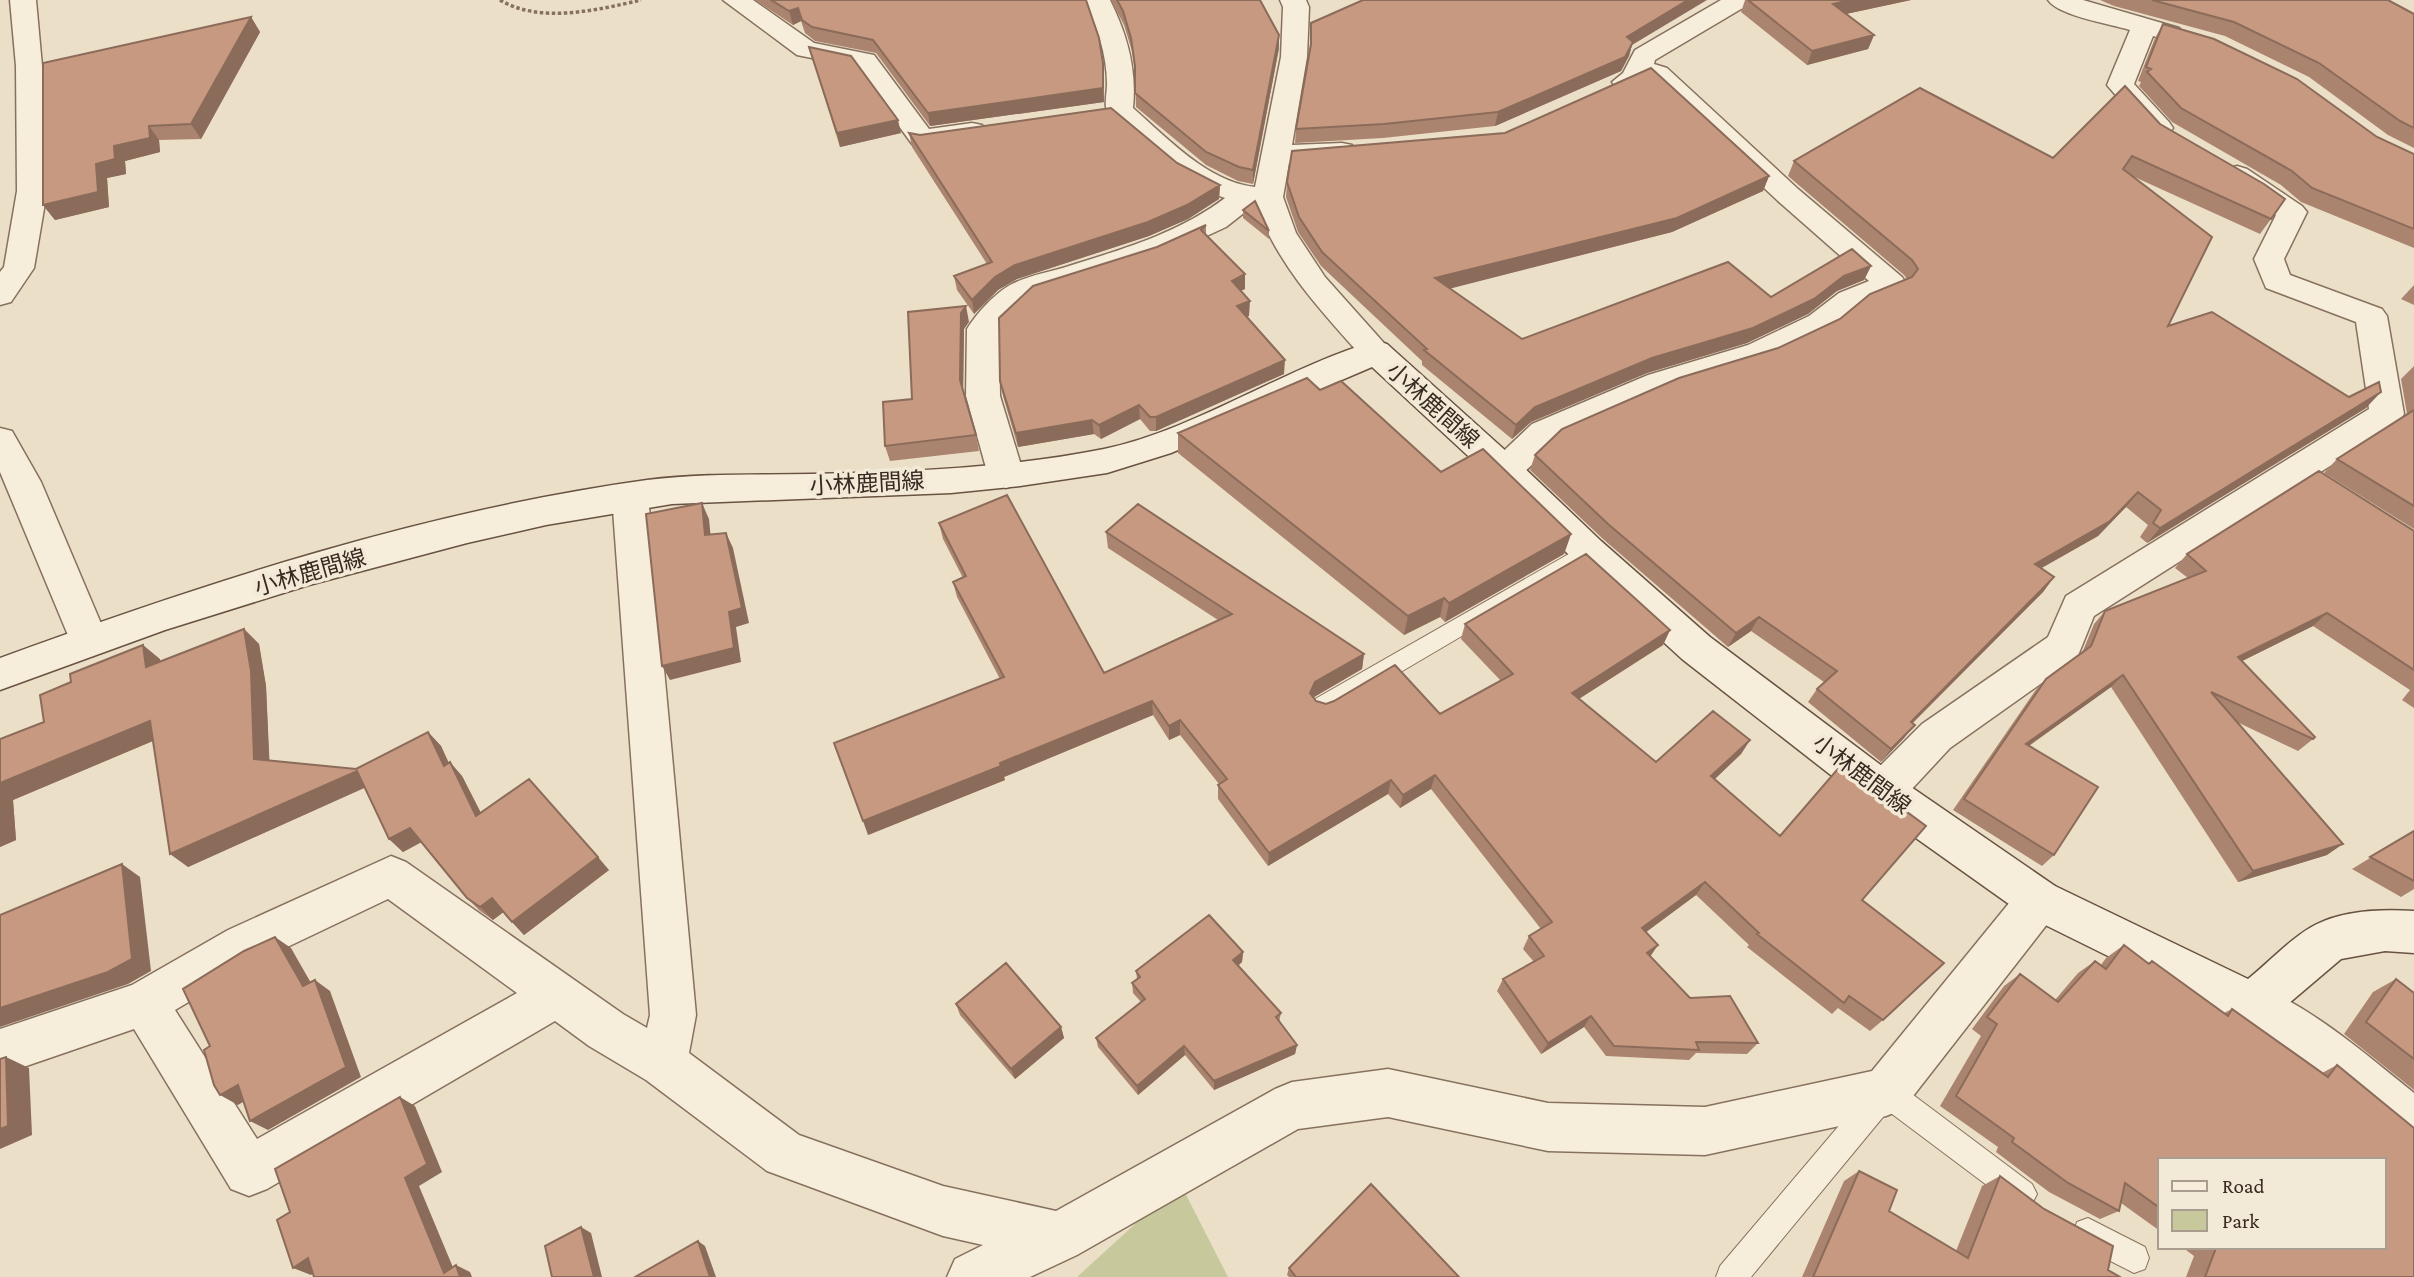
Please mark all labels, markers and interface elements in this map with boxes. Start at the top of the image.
street label: 小林鹿間線 [1382,357,1484,453]
street label: 小林鹿間線 [809,467,925,499]
street label: 小林鹿間線 [251,544,369,600]
street label: 小林鹿間線 [1808,729,1916,819]
legend [2158,1158,2386,1249]
text: Road [2222,1174,2265,1198]
text: Park [2222,1209,2259,1233]

